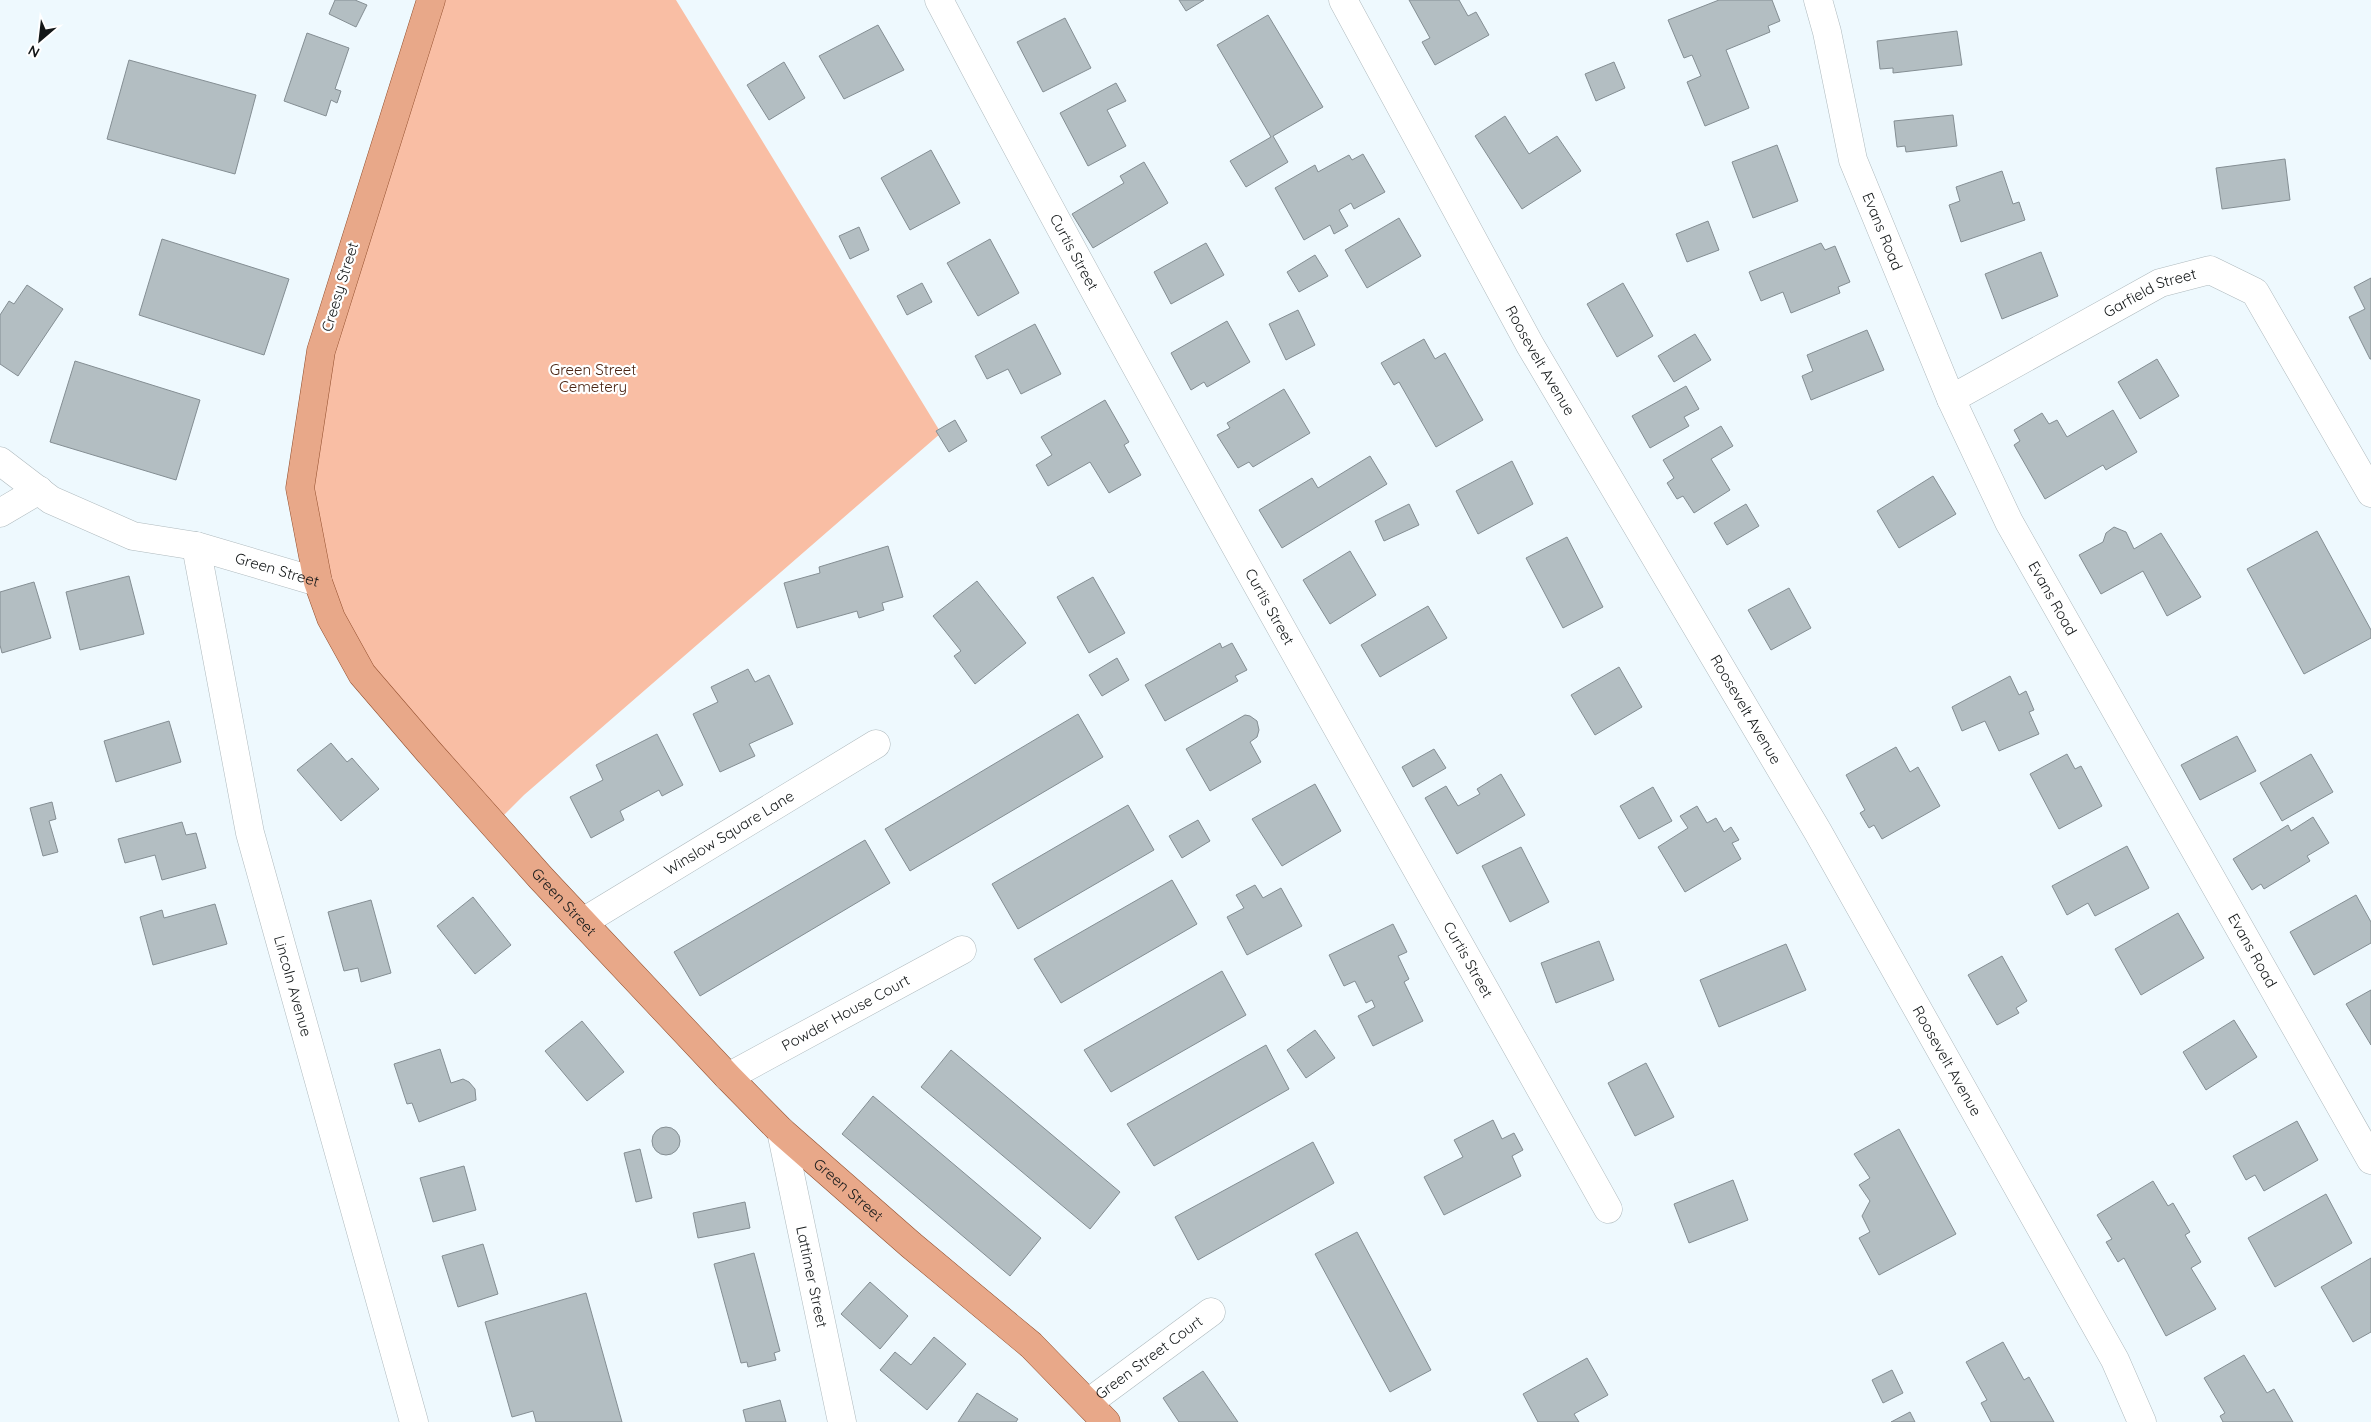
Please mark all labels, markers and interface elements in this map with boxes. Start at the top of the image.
north arrow [15,15,65,65]
text: N [25,41,43,62]
street label: Evans Road [1858,189,1907,273]
street label: Curtis Street [1046,210,1103,294]
street label: Creesy Street [317,240,362,334]
street label: Garfield Street [2100,264,2198,322]
street label: Roosevelt Avenue [1501,302,1580,419]
park label: Green Street Cemetery [550,360,636,396]
street label: Green Street [233,548,321,591]
street label: Evans Road [2024,558,2081,639]
street label: Curtis Street [1241,565,1299,648]
street label: Roosevelt Avenue [1706,651,1786,767]
street label: Winslow Square Lane [660,786,797,879]
street label: Green Street [528,864,601,940]
street label: Evans Road [2224,910,2281,991]
street label: Curtis Street [1439,918,1497,1001]
street label: Lincoln Avenue [270,933,316,1039]
street label: Powder House Court [778,970,913,1055]
street label: Roosevelt Avenue [1909,1002,1986,1119]
street label: Green Street [810,1154,887,1225]
street label: Lattimer Street [792,1224,832,1329]
street label: Green Street Court [1091,1311,1206,1403]

